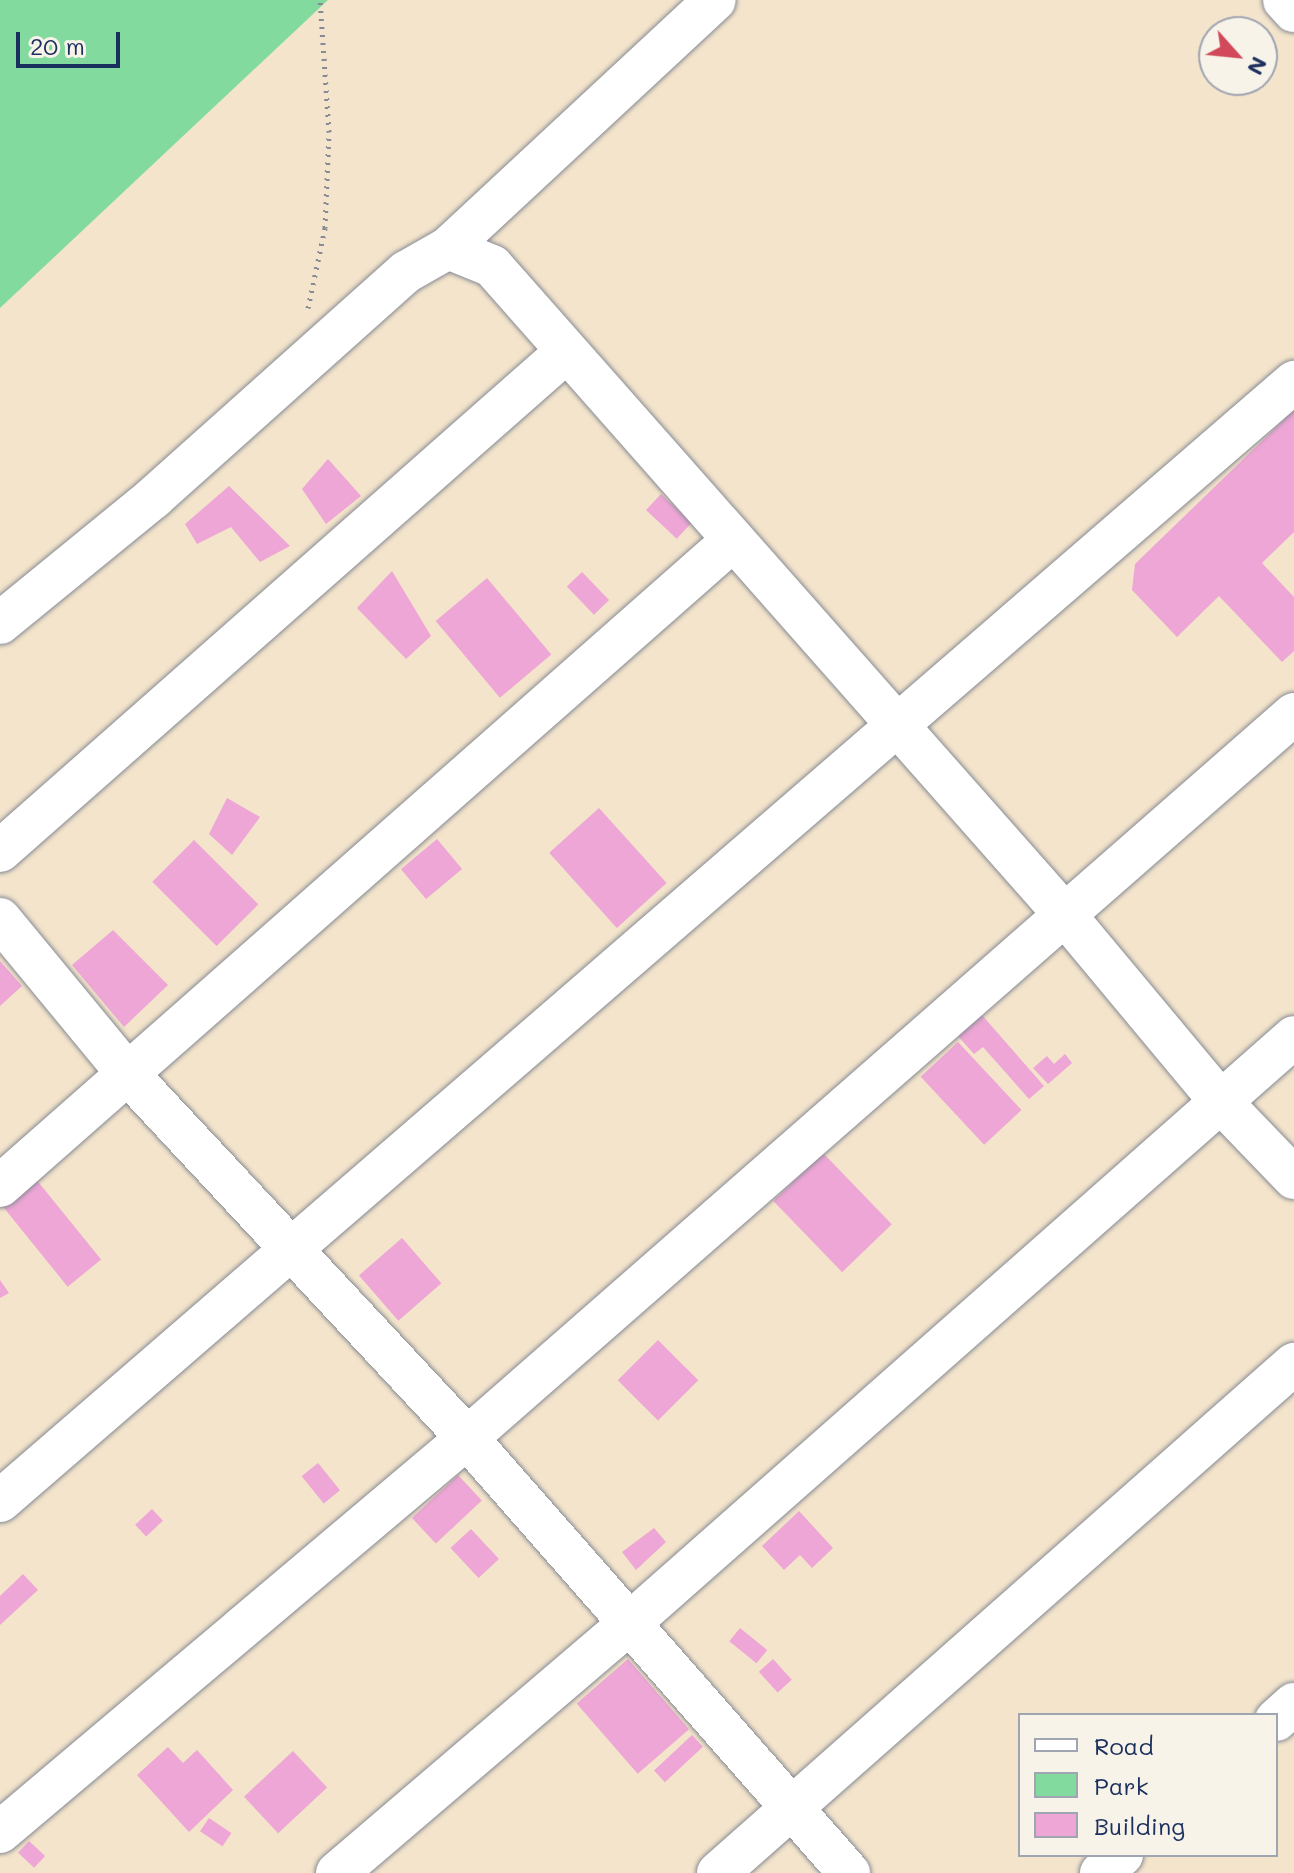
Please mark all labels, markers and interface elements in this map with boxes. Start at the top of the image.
scale bar [20,16,124,66]
north arrow [1198,16,1278,96]
text: 20 m [30,30,85,61]
text: N [1241,52,1275,80]
legend [1018,1713,1278,1857]
text: Road [1094,1730,1154,1761]
text: Park [1094,1770,1148,1801]
text: Building [1094,1810,1185,1841]

